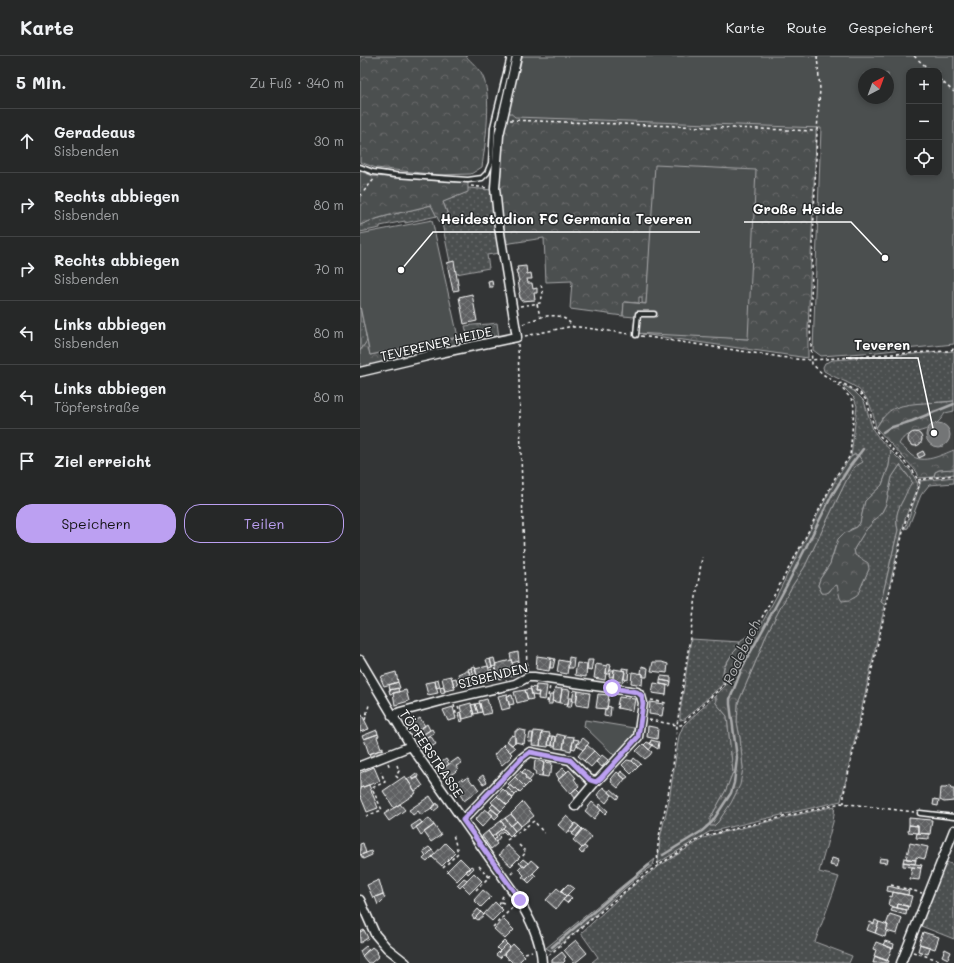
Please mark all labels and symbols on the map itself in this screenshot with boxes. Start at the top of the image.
north arrow [858,68,894,104]
callout: Große Heide [744,196,851,222]
text: Große Heide [753,199,843,218]
callout: Heidestadion FC Germania Teveren [433,206,700,232]
text: Heidestadion FC Germania Teveren [440,209,692,228]
street label: TEVERENER HEIDE [378,322,494,364]
callout: Teveren [846,332,918,358]
text: Teveren [854,335,910,354]
water label: Rodebach [718,617,764,687]
street label: SISBENDEN [456,658,530,692]
route start [603,679,621,697]
street label: TÖPFERSTRASSE [396,706,468,800]
route end [511,891,529,909]

